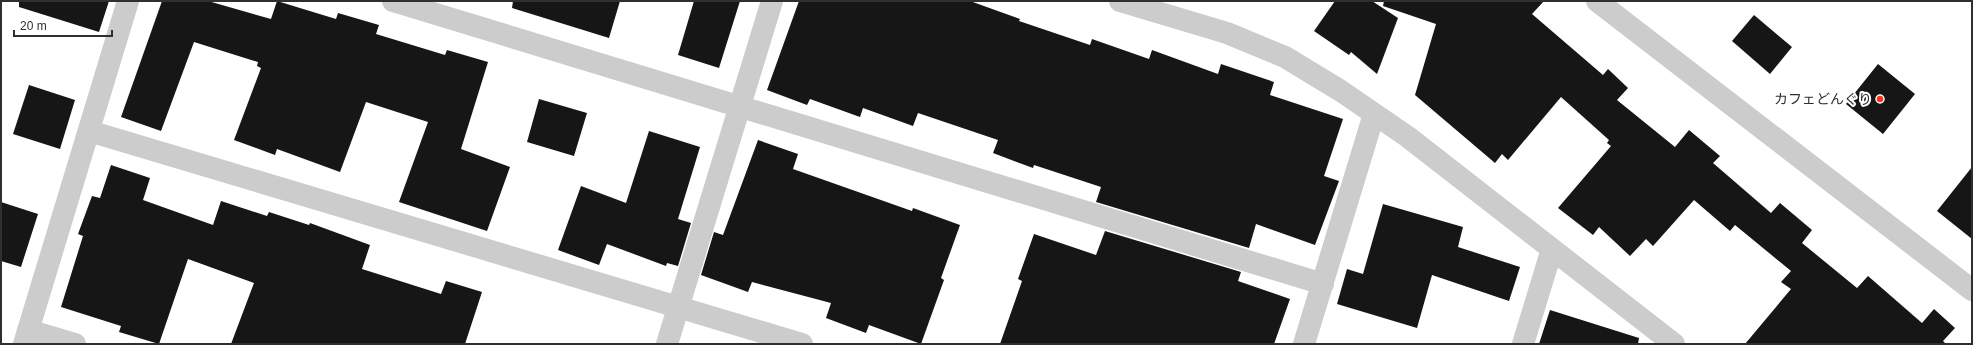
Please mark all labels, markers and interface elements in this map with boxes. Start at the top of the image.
scale bar [14,12,112,38]
text: 20 m [20,19,47,33]
place label: カフェどんぐり [1774,91,1872,107]
marker: カフェどんぐり [1875,94,1885,104]

